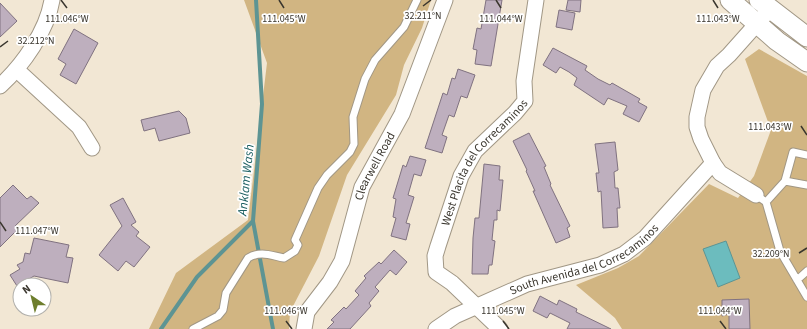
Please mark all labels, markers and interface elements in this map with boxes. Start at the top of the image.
text: 32.211°N [404,9,442,23]
text: 111.046°W [45,12,89,26]
text: 111.045°W [262,12,306,26]
text: 111.044°W [479,12,523,26]
text: 111.043°W [696,12,740,26]
text: 32.212°N [17,34,55,48]
street label: West Placita del Correcaminos [437,95,532,228]
text: 111.043°W [748,120,792,134]
street label: Clearwell Road [350,129,399,202]
water label: Anklam Wash [233,143,259,218]
street label: South Avenida del Correcaminos [507,220,662,299]
text: 111.047°W [15,224,59,238]
text: 32.209°N [752,247,790,261]
north arrow [12,277,52,317]
text: N [19,281,34,297]
text: 111.046°W [264,304,308,318]
text: 111.045°W [481,304,525,318]
text: 111.044°W [698,304,742,318]

